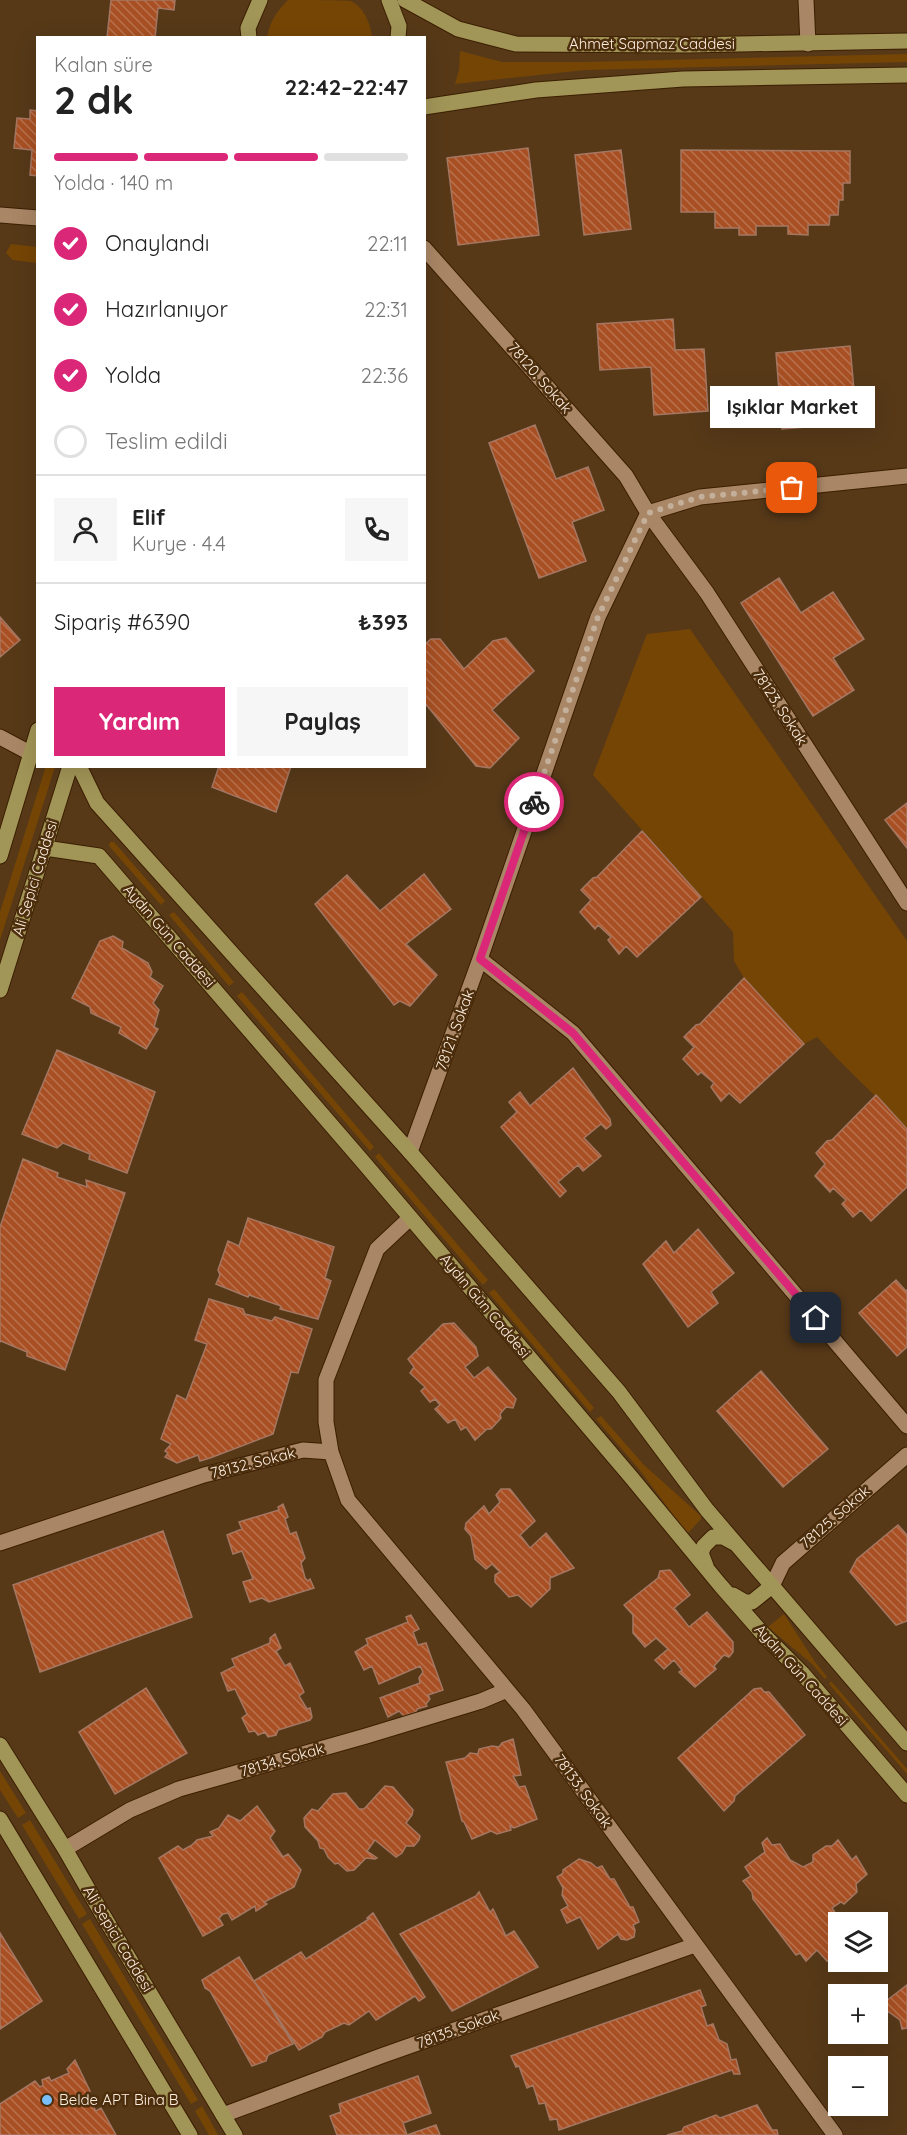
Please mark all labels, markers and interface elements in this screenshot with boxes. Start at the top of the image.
street label: Ahmet Sapmaz Caddesi [569,34,735,53]
text: Kalan süre [54,52,153,77]
text: 22:42–22:47 [285,73,408,101]
text: 2 dk [54,75,134,124]
text: Yolda · 140 m [54,170,173,195]
icon: check [54,227,87,260]
text: Onaylandı [105,229,210,257]
text: 22:11 [367,231,408,256]
icon: check [54,293,87,326]
text: Hazırlanıyor [105,295,228,323]
text: 22:31 [364,297,408,322]
street label: 78120. Sokak [504,338,576,417]
icon: check [54,359,87,392]
text: Yolda [105,361,161,389]
text: 22:36 [361,363,408,388]
callout: Işıklar Market [710,386,874,428]
text: Işıklar Market [727,394,858,419]
text: Teslim edildi [105,427,228,455]
pin [766,462,817,513]
icon: bag [775,471,808,504]
button: person [54,498,117,561]
button: phone [345,498,408,561]
text: Elif [132,503,165,531]
text: Kurye · 4.4 [132,531,226,556]
text: Sipariş #6390 [54,608,190,636]
text: ₺393 [358,608,408,636]
street label: 78123. Sokak [749,665,812,748]
button: Yardım [54,687,225,756]
button: Paylaş [237,687,408,756]
courier [504,772,564,832]
icon: bike [518,786,551,819]
street label: Ali Sepici Caddesi [8,817,61,938]
street label: Aydın Gün Caddesi [119,880,219,991]
street label: 78121. Sokak [431,987,478,1073]
street label: Aydın Gün Caddesi [436,1250,535,1362]
pin [790,1292,841,1343]
icon: home [799,1301,832,1334]
street label: 78132. Sokak [208,1443,297,1482]
street label: 78125. Sokak [796,1481,874,1552]
street label: Aydın Gün Caddesi [751,1620,852,1729]
street label: 78134. Sokak [238,1738,326,1781]
street label: 78133. Sokak [550,1750,616,1831]
street label: Ali Sepici Caddesi [79,1882,158,1995]
map controls [828,1912,888,2116]
button: layers [828,1912,888,1972]
button: + [828,1984,888,2044]
street label: 78135. Sokak [414,2005,502,2052]
button: − [828,2056,888,2116]
place label: Belde APT Bina B [59,2090,179,2109]
marker: Belde APT Bina B [40,2093,54,2107]

